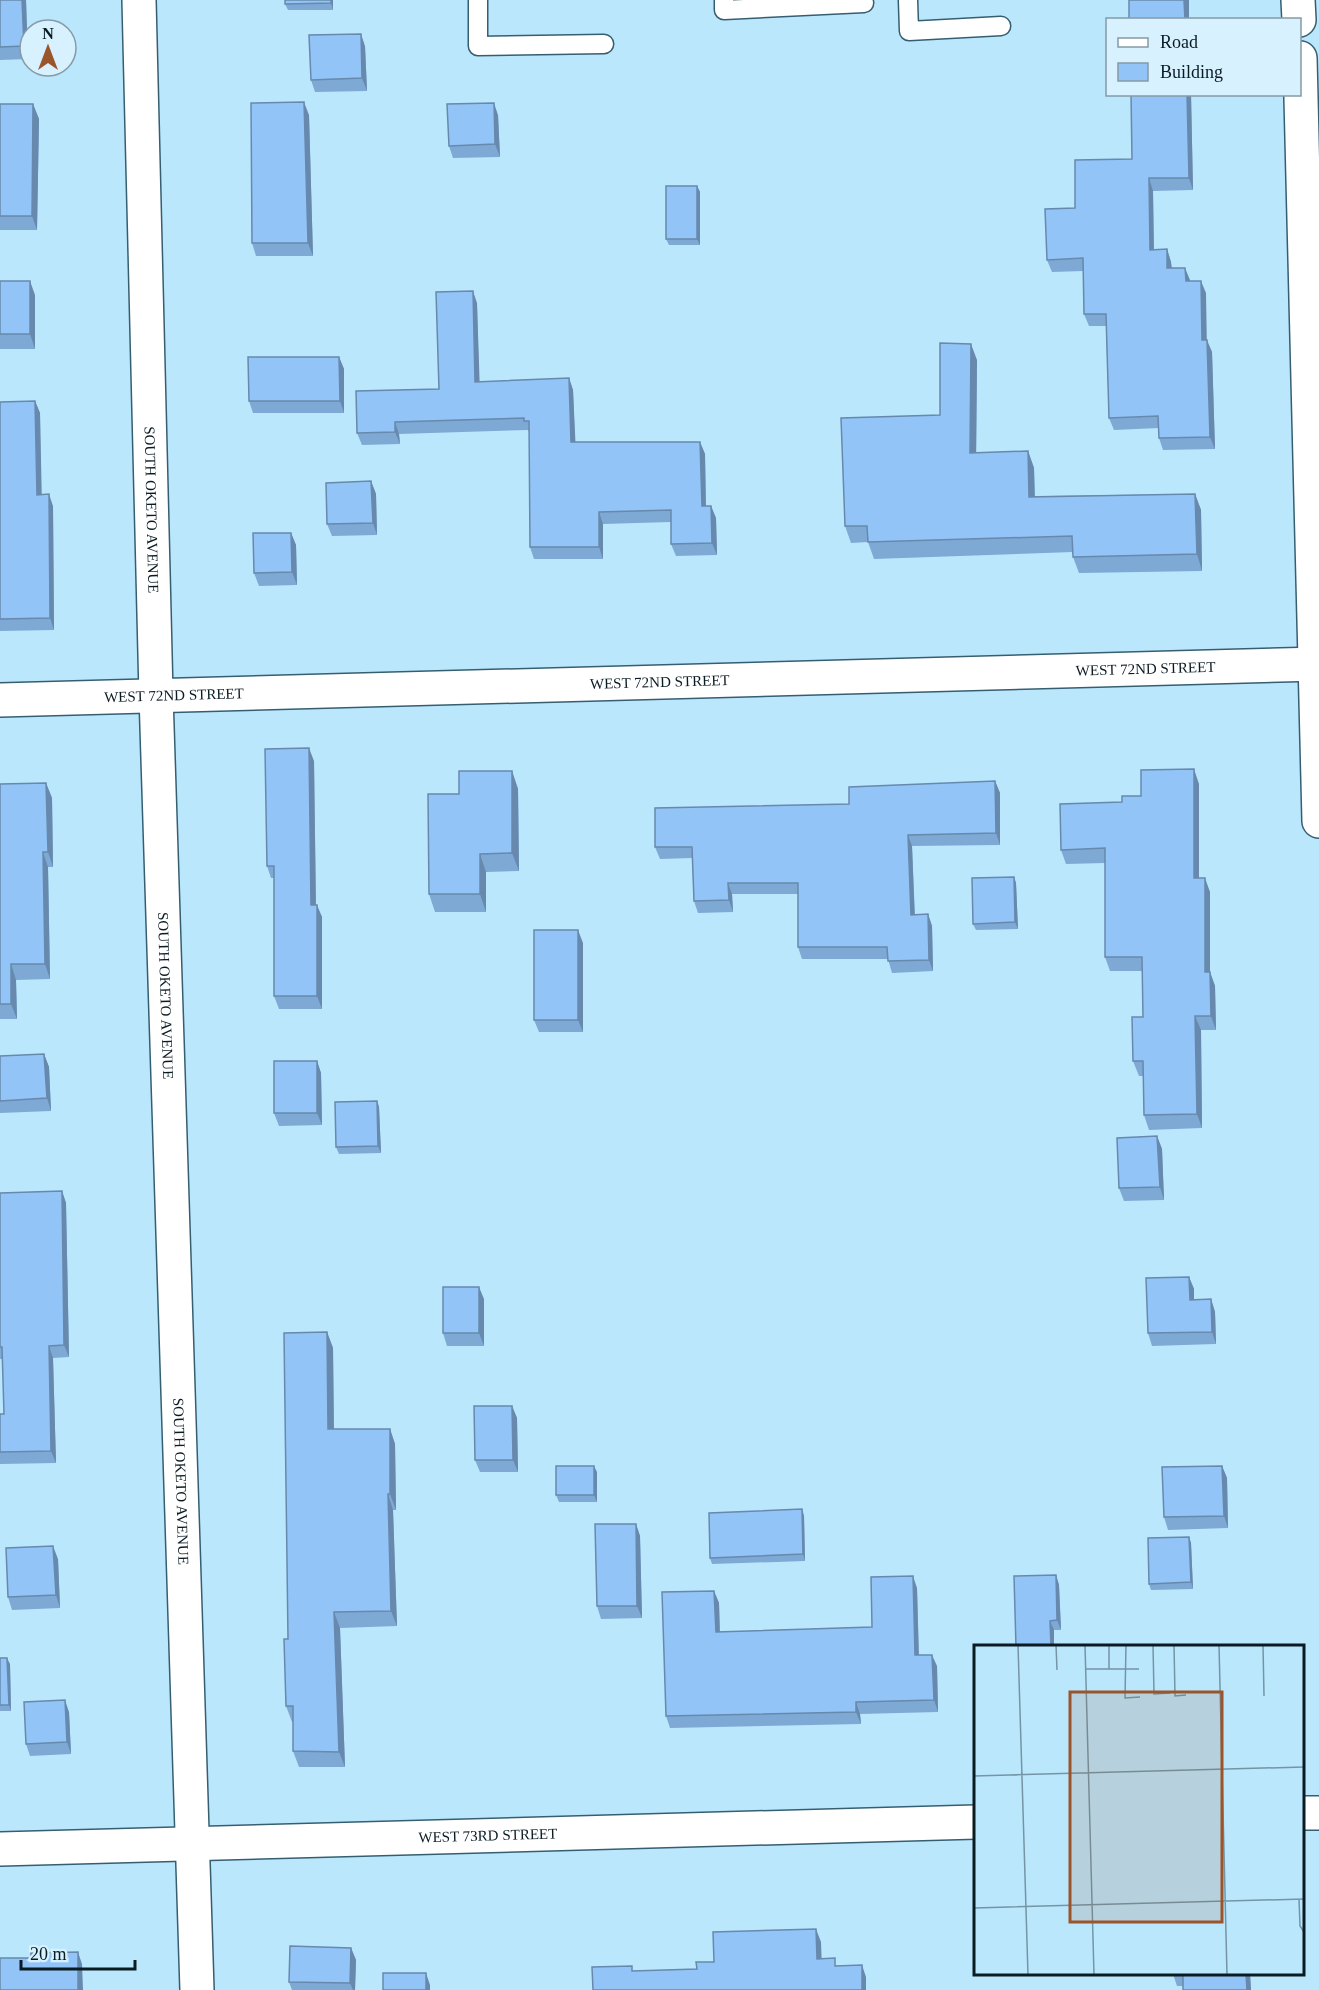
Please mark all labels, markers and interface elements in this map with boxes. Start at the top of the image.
north arrow [18,18,78,78]
legend [1106,18,1301,96]
text: N [42,25,54,42]
text: Road [1160,32,1198,52]
text: Building [1160,62,1223,82]
street label: SOUTH OKETO AVENUE [141,426,162,594]
street label: WEST 72ND STREET [1075,659,1216,679]
street label: WEST 72ND STREET [590,672,730,692]
street label: WEST 72ND STREET [104,685,244,705]
street label: SOUTH OKETO AVENUE [155,912,176,1079]
street label: SOUTH OKETO AVENUE [170,1398,192,1565]
inset map [974,1645,1304,1975]
street label: WEST 73RD STREET [418,1826,558,1845]
scale bar [21,1933,135,1971]
text: 20 m [30,1944,67,1964]

